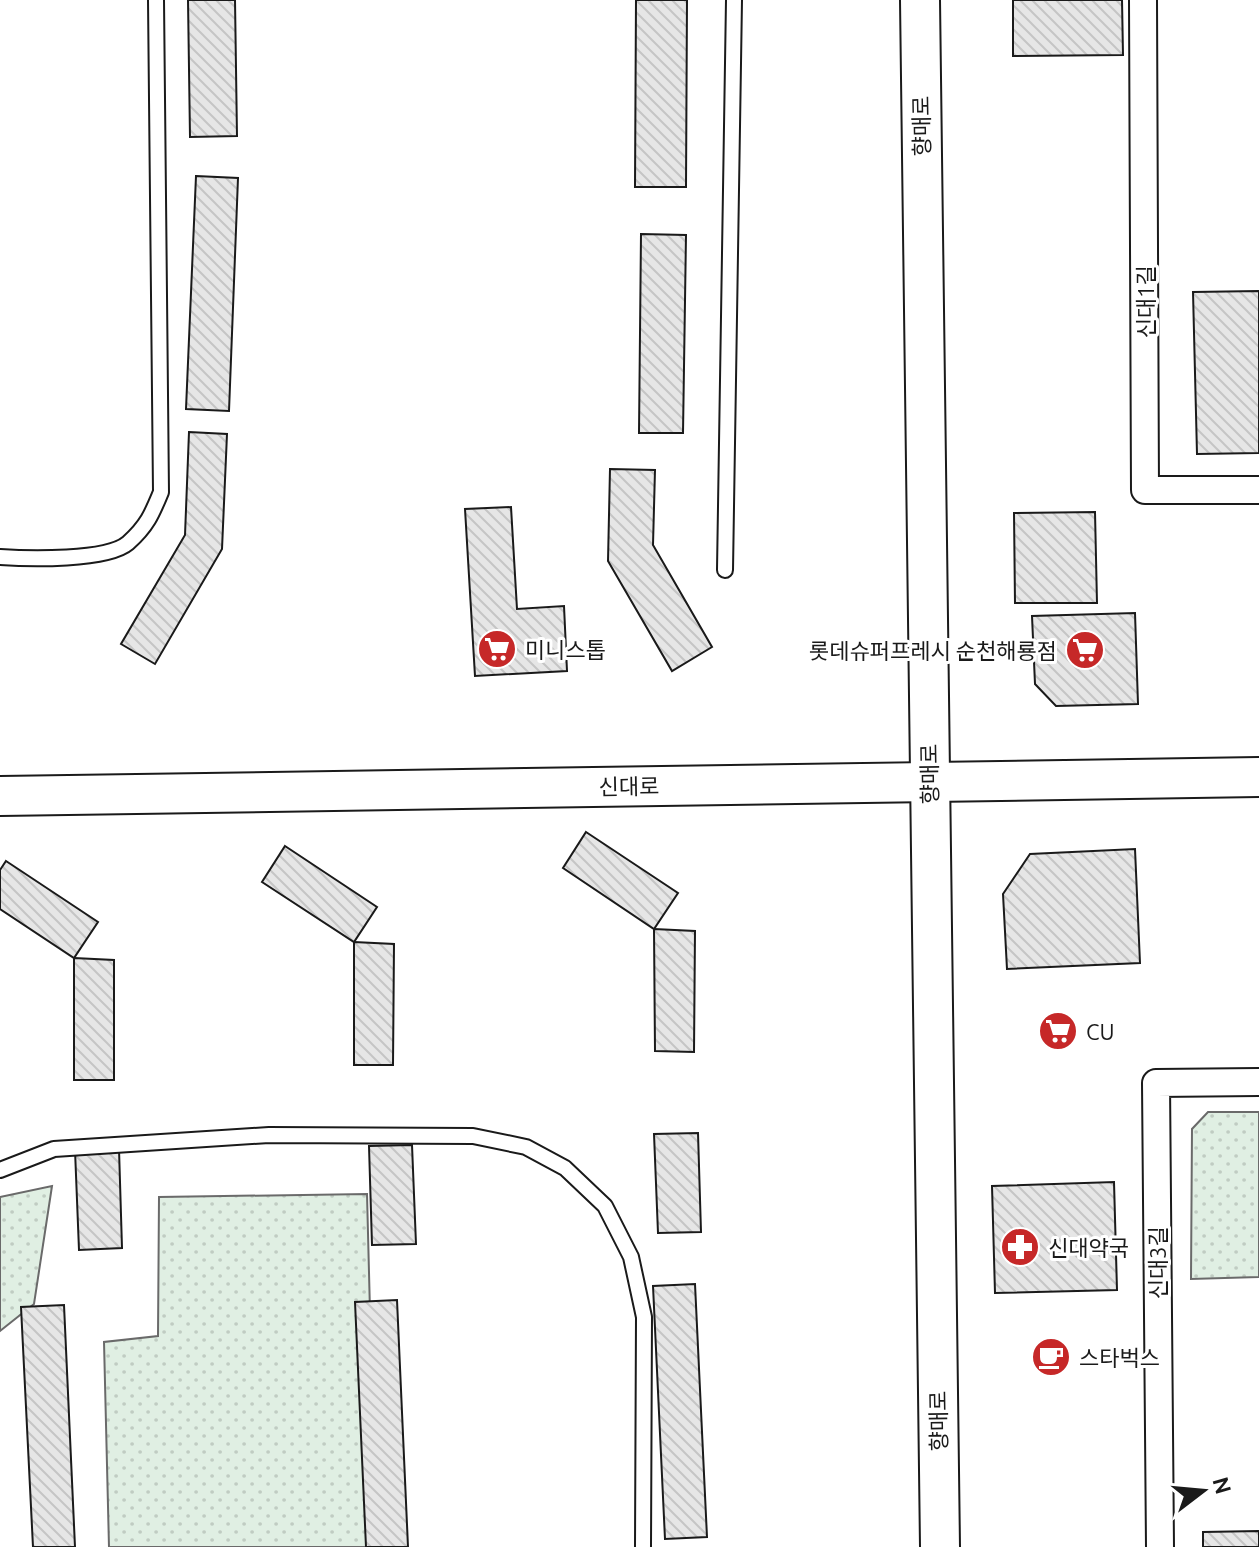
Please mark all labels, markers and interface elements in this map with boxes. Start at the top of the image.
street label: 향매로 [908,95,934,157]
street label: 신대1길 [1133,265,1158,339]
supermarket icon: 미니스톱 [476,628,518,670]
supermarket icon: 롯데슈퍼프레시 순천해룡점 [1064,629,1106,671]
place label: 미니스톱 [525,637,606,662]
place label: 롯데슈퍼프레시 순천해룡점 [809,638,1057,663]
street label: 향매로 [916,743,942,805]
street label: 신대로 [598,773,660,799]
supermarket icon: CU [1037,1010,1079,1052]
place label: CU [1086,1019,1115,1044]
pharmacy icon: 신대약국 [999,1226,1041,1268]
street label: 신대3길 [1145,1226,1170,1300]
place label: 신대약국 [1048,1235,1129,1260]
cafe icon: 스타벅스 [1030,1336,1072,1378]
place label: 스타벅스 [1079,1345,1160,1370]
street label: 향매로 [925,1390,951,1452]
north arrow [1163,1451,1243,1531]
text: N [1208,1474,1237,1497]

